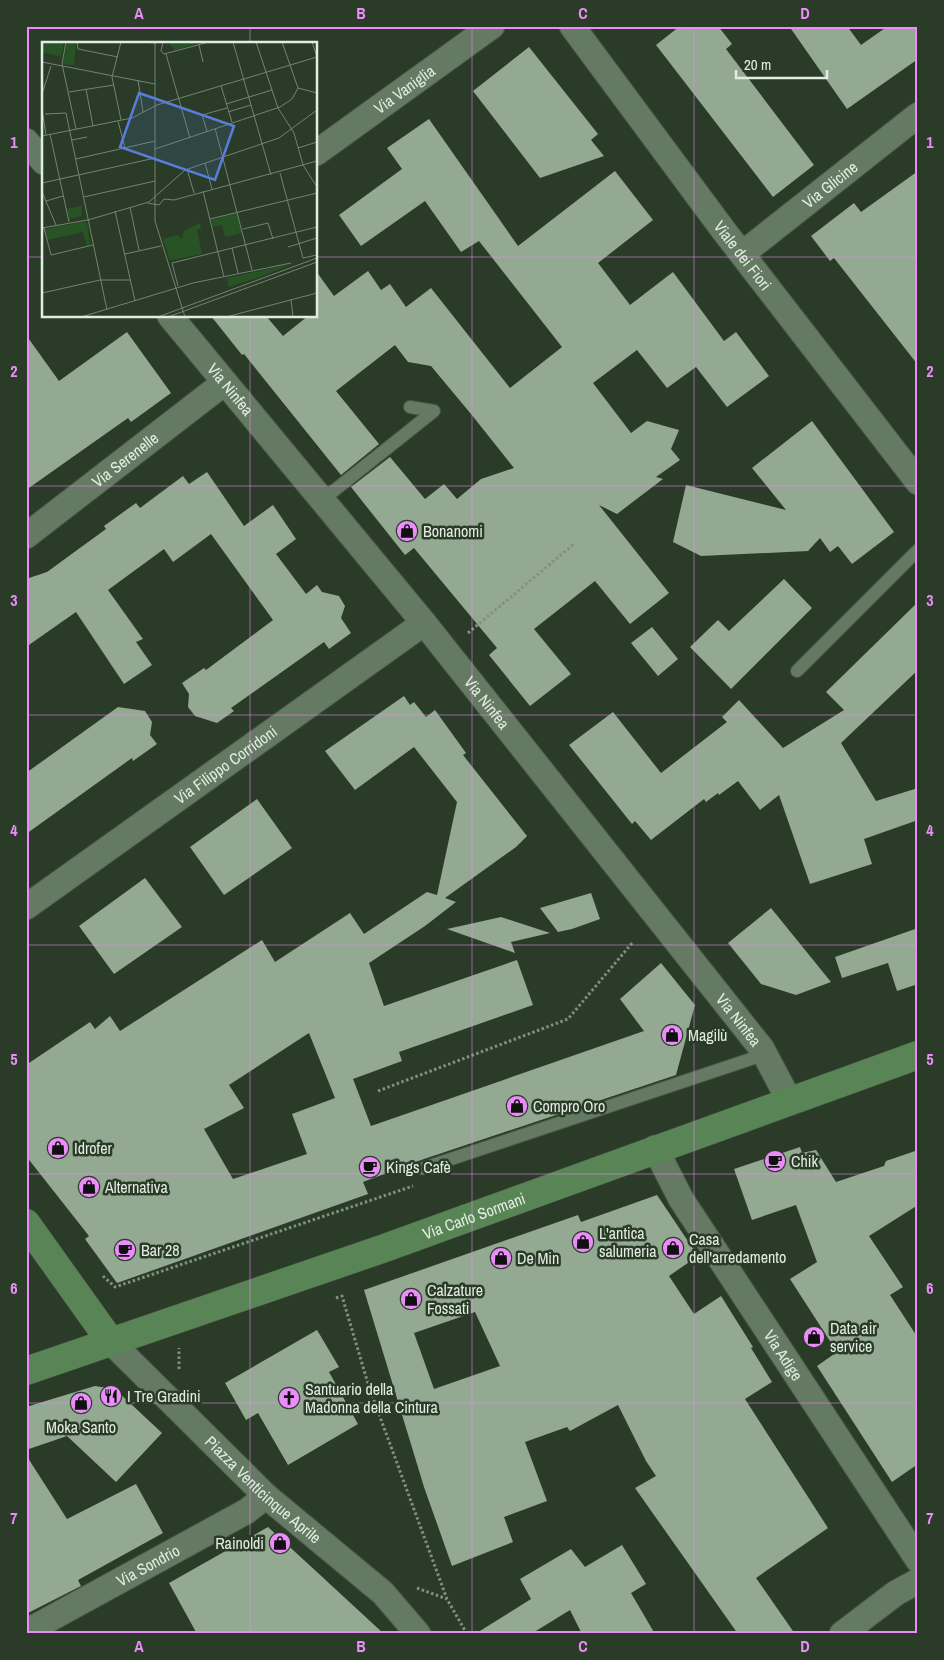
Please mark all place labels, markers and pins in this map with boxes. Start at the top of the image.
shop icon: Bonanomi [395,519,419,543]
place label: Bonanomi [423,520,483,542]
shop icon: Magilù [660,1023,684,1047]
place label: Magilù [688,1024,727,1046]
shop icon: Compro Oro [505,1094,529,1118]
place label: Compro Oro [533,1095,605,1117]
shop icon: Idrofer [46,1136,70,1160]
place label: Idrofer [74,1137,113,1159]
cafe icon: Chik [763,1149,787,1173]
place label: Chik [791,1150,818,1172]
cafe icon: Kings Cafè [358,1155,382,1179]
place label: Kings Cafè [386,1156,451,1178]
shop icon: Alternativa [77,1175,101,1199]
place label: Alternativa [104,1176,168,1198]
place label: L'antica salumeria [599,1222,657,1262]
place label: Casa dell'arredamento [689,1228,786,1268]
shop icon: L'antica salumeria [571,1230,595,1254]
shop icon: Casa dell'arredamento [661,1236,685,1260]
cafe icon: Bar 28 [113,1238,137,1262]
place label: Bar 28 [141,1239,180,1261]
shop icon: De Min [489,1246,513,1270]
place label: De Min [517,1247,559,1269]
place label: Calzature Fossati [427,1279,483,1319]
shop icon: Calzature Fossati [399,1287,423,1311]
place label: Data air service [830,1317,877,1357]
shop icon: Data air service [802,1325,826,1349]
place label: Santuario della Madonna della Cintura [305,1378,438,1418]
restaurant icon: I Tre Gradini [99,1384,123,1408]
place label: I Tre Gradini [127,1385,201,1407]
church icon: Santuario della Madonna della Cintura [277,1386,301,1410]
shop icon: Moka Santo [69,1391,93,1415]
place label: Moka Santo [46,1416,116,1438]
shop icon: Rainoldi [268,1531,292,1555]
place label: Rainoldi [215,1532,264,1554]

